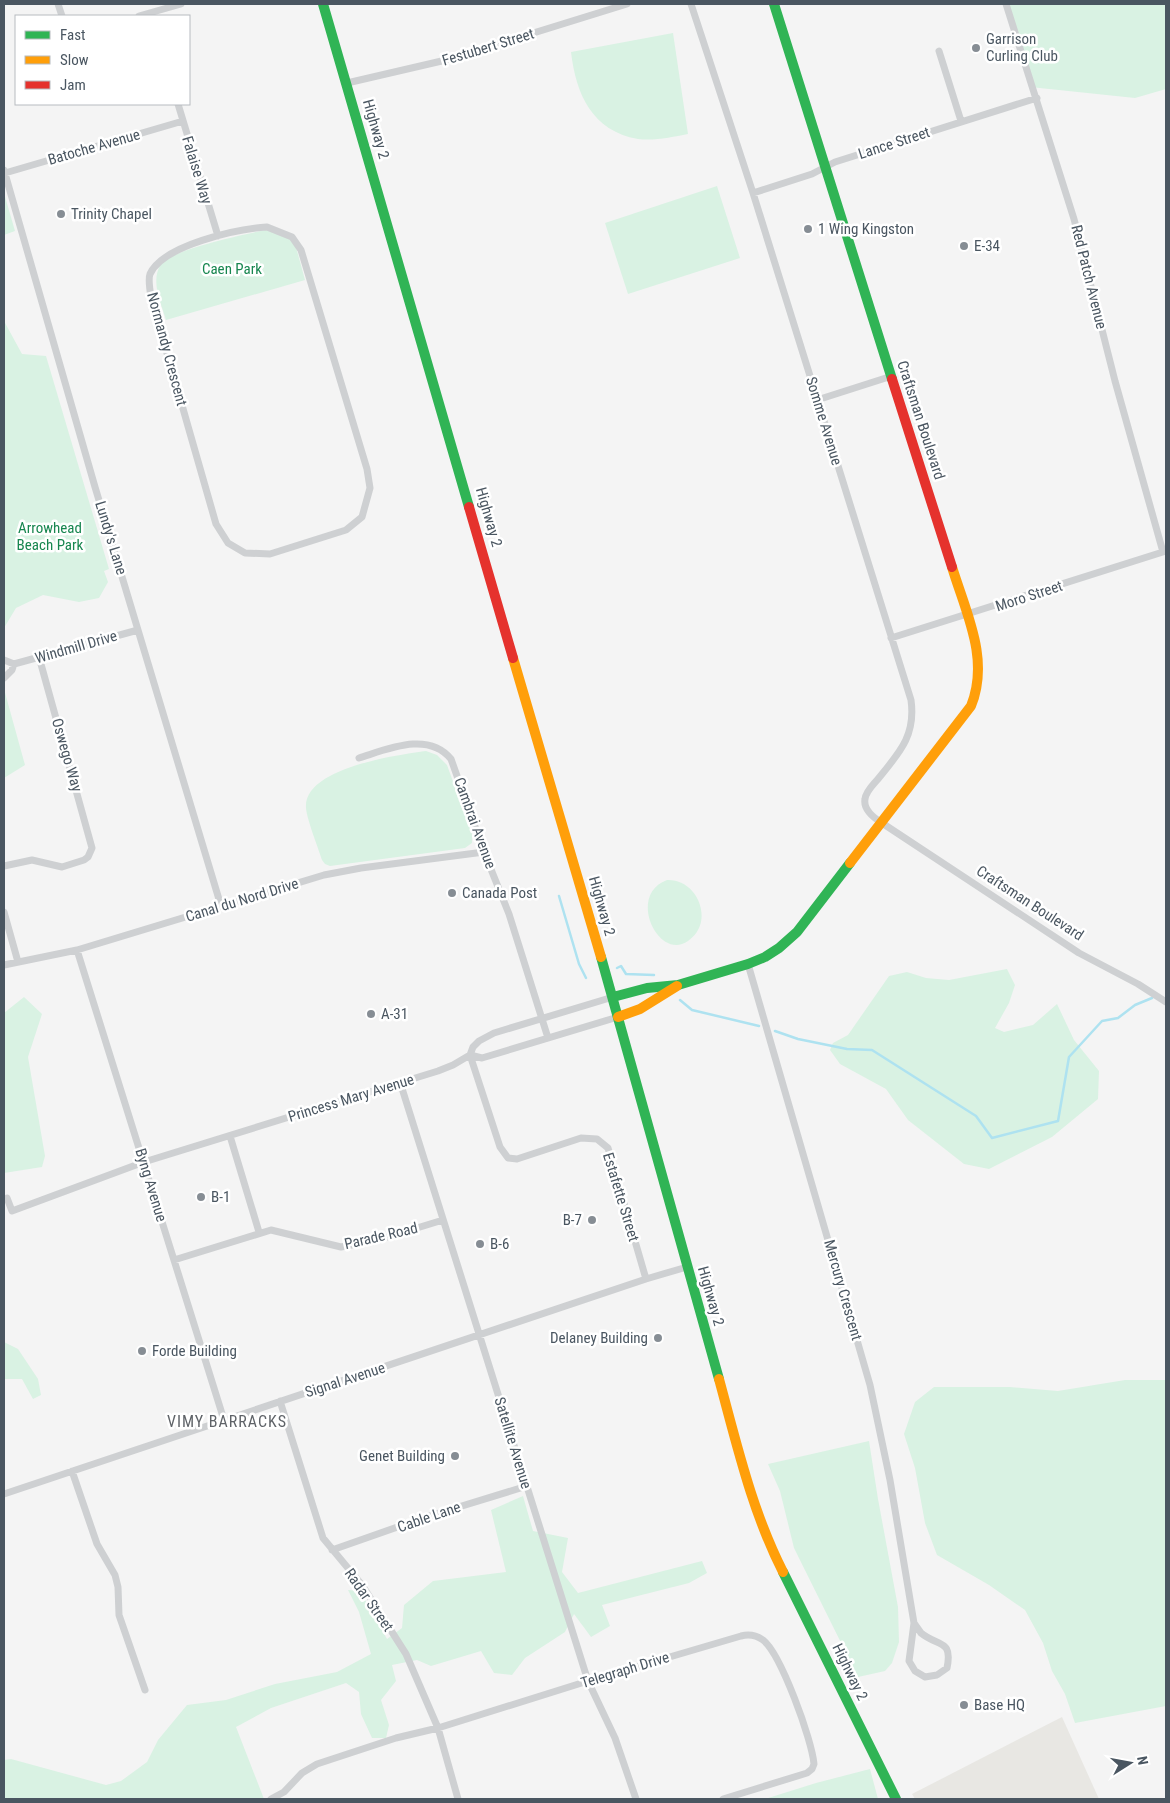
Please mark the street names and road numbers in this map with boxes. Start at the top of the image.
street label: Festubert Street [440,25,536,69]
street label: Highway 2 [359,97,393,161]
street label: Lance Street [856,123,932,163]
street label: Batoche Avenue [46,125,142,169]
street label: Falaise Way [178,134,216,206]
street label: Red Patch Avenue [1067,223,1111,331]
street label: Normandy Crescent [143,290,191,408]
street label: Craftsman Boulevard [893,358,949,482]
street label: Somme Avenue [802,375,846,467]
street label: Highway 2 [472,485,506,549]
street label: Lundy's Lane [91,499,131,577]
street label: Moro Street [993,577,1065,615]
street label: Windmill Drive [33,627,119,667]
street label: Oswego Way [48,716,86,794]
street label: Cambrai Avenue [450,775,500,871]
street label: Craftsman Boulevard [973,862,1087,944]
street label: Canal du Nord Drive [183,874,301,926]
street label: Highway 2 [585,874,619,938]
street label: Princess Mary Avenue [286,1070,416,1126]
street label: Byng Avenue [131,1146,171,1224]
street label: Estafette Street [599,1150,643,1244]
street label: Parade Road [342,1219,420,1253]
street label: Mercury Crescent [820,1238,866,1342]
street label: Highway 2 [694,1264,728,1328]
street label: Signal Avenue [303,1359,387,1401]
street label: Satellite Avenue [491,1395,535,1491]
street label: Cable Lane [395,1498,463,1536]
street label: Radar Street [341,1565,397,1635]
street label: Highway 2 [828,1641,872,1703]
street label: Telegraph Drive [579,1648,671,1692]

